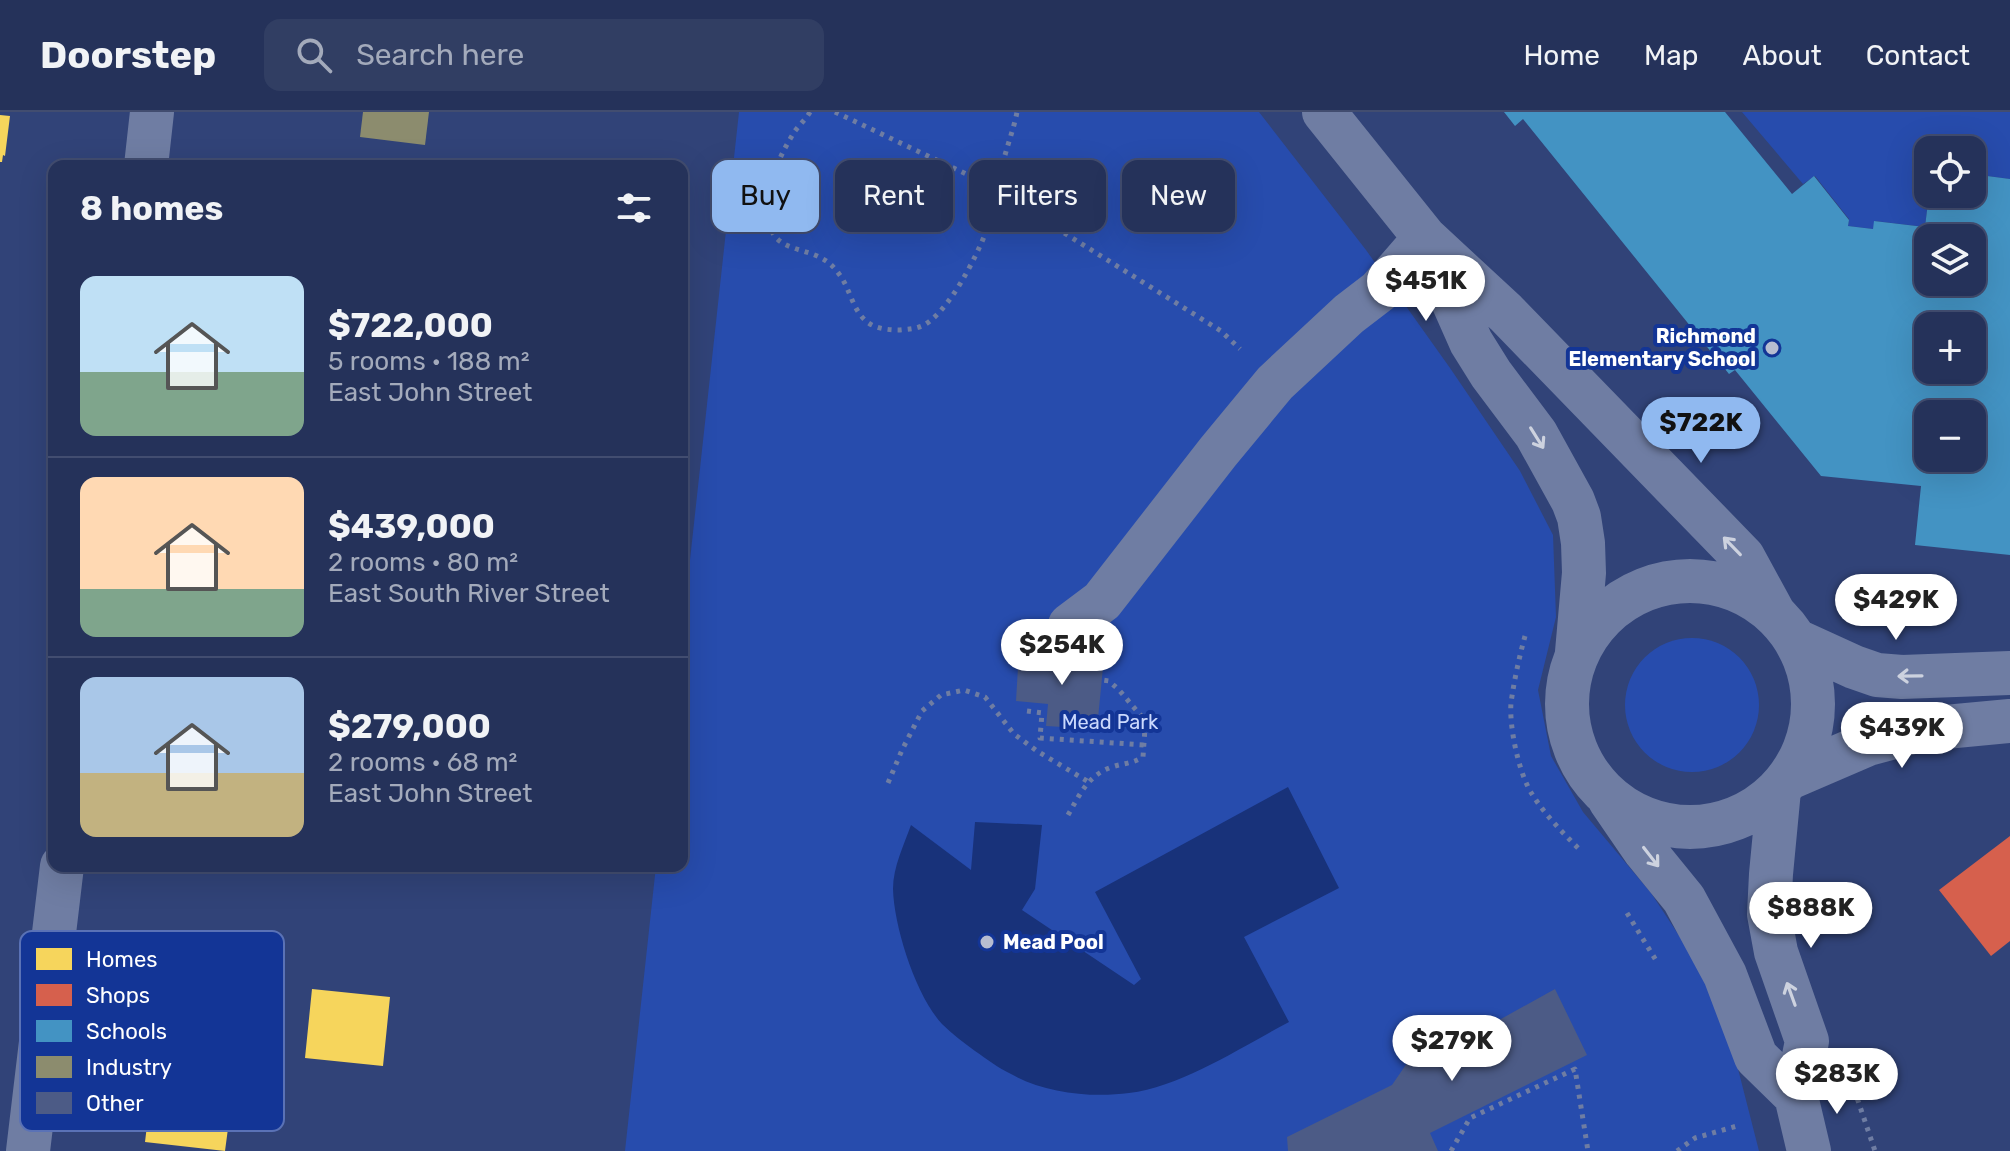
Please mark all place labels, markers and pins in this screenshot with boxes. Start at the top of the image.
pin: $451K [1370,255,1482,323]
place label: Richmond Elementary School [1569,324,1756,371]
marker: Richmond Elementary School [1763,339,1781,357]
pin: $722K [1645,397,1757,465]
pin: $429K [1840,574,1952,642]
pin: $254K [1006,619,1118,687]
pin: $439K [1846,702,1958,770]
pin: $888K [1755,882,1867,950]
place label: Mead Pool [1003,930,1104,954]
marker: Mead Pool [978,933,996,951]
pin: $279K [1396,1015,1508,1083]
pin: $283K [1781,1048,1893,1116]

